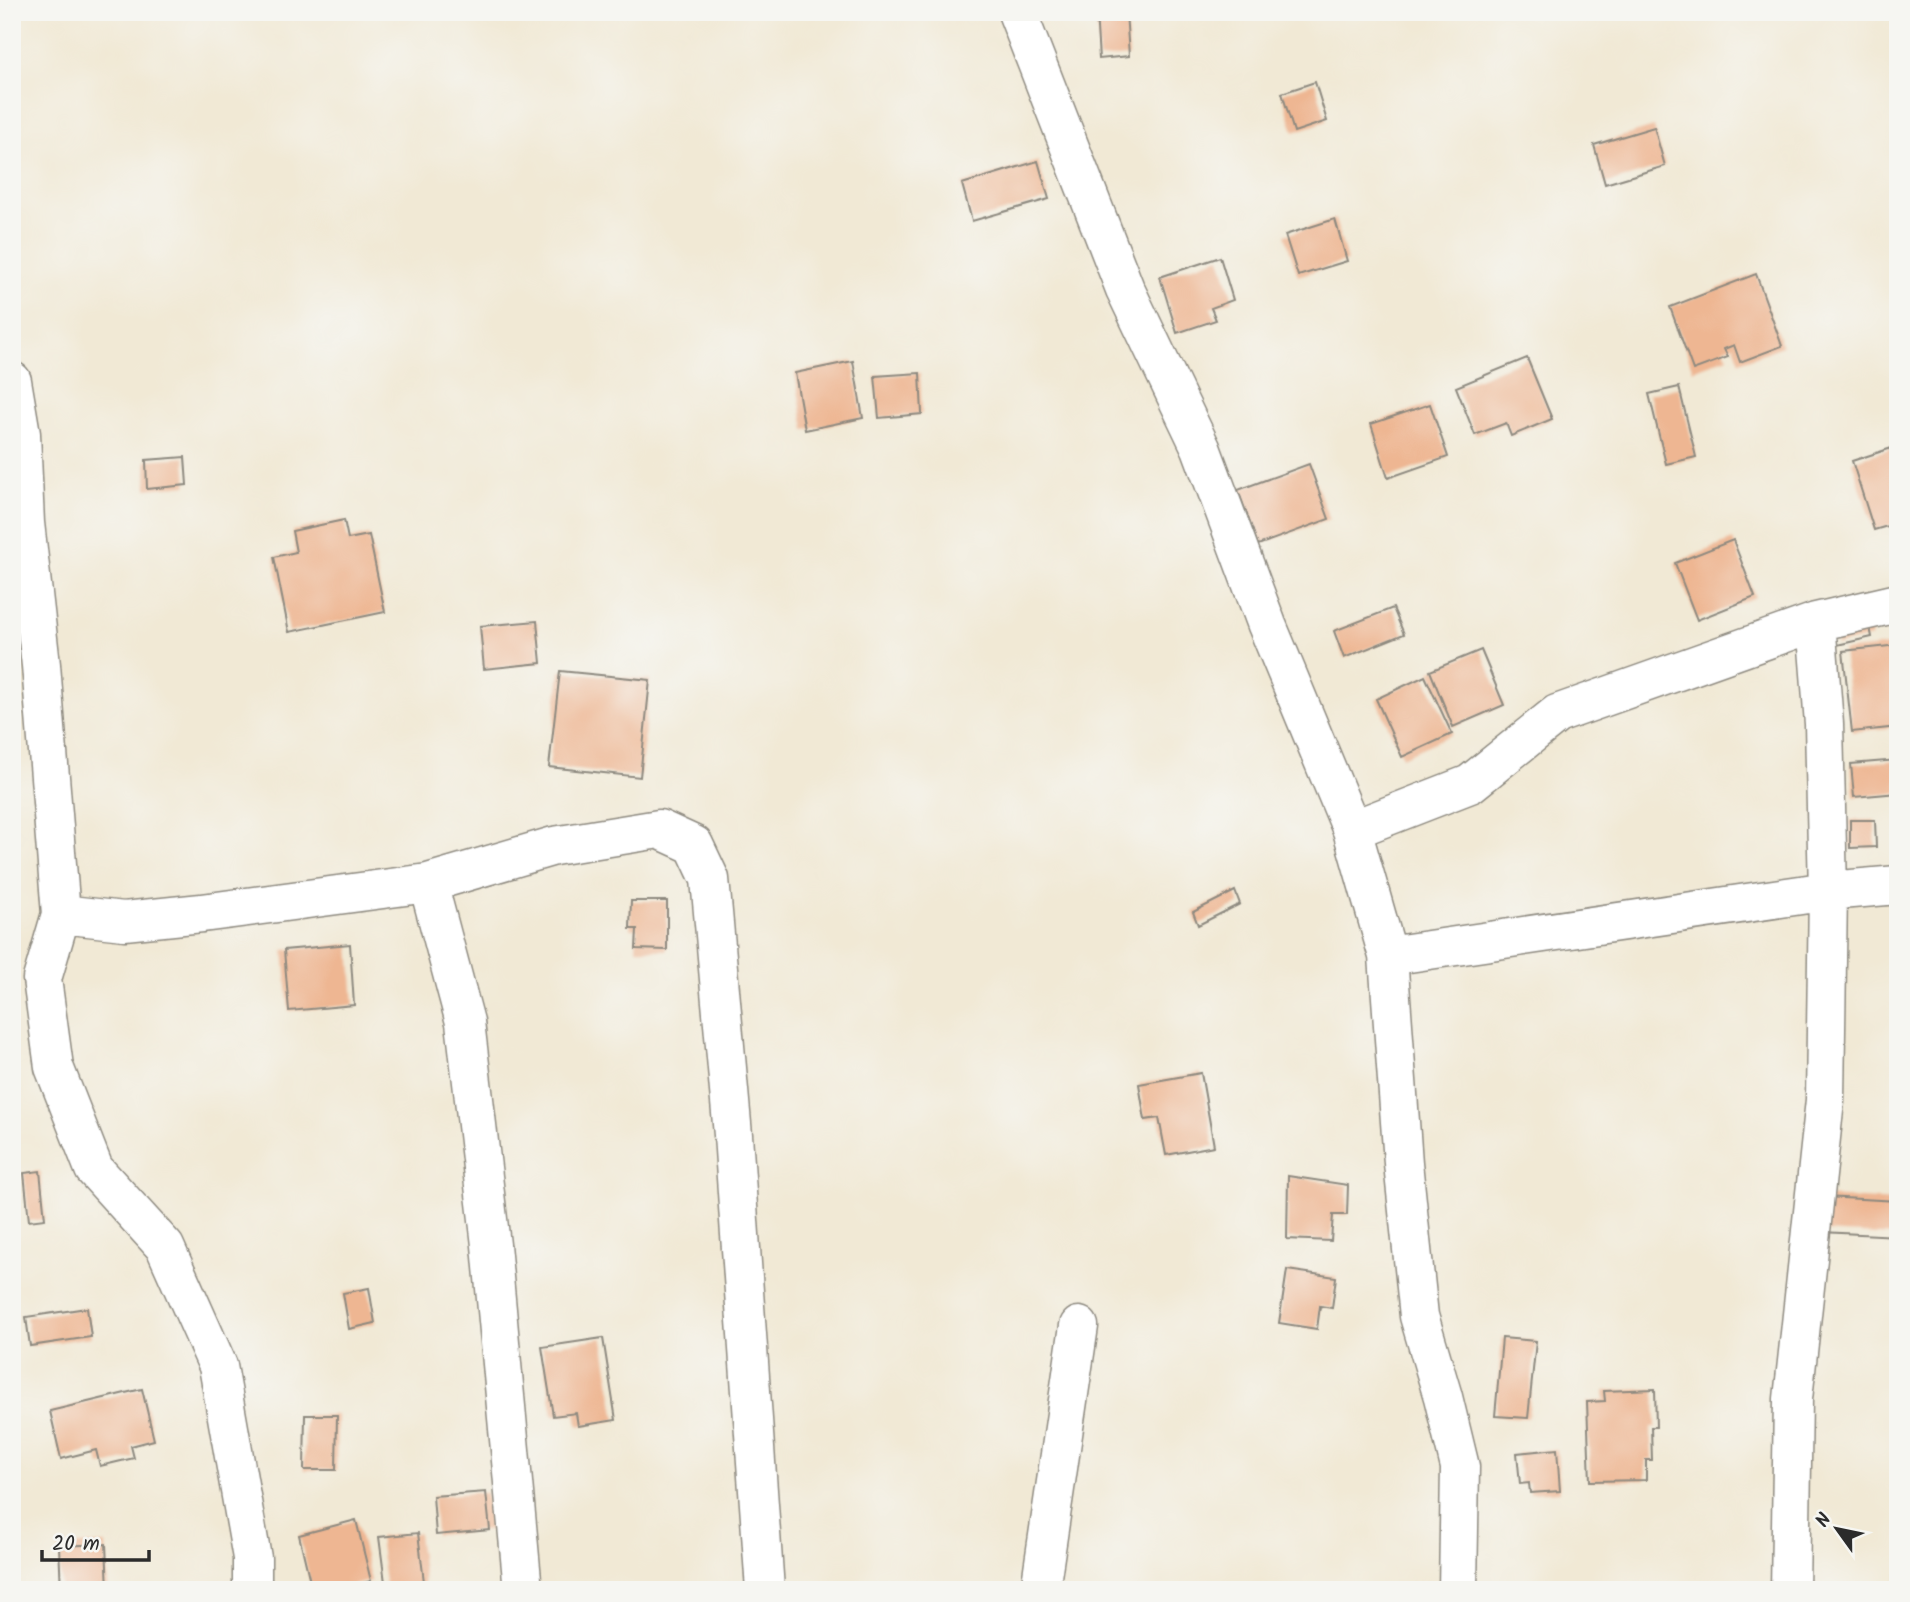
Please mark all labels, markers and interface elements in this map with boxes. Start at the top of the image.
north arrow [1801,1494,1871,1564]
text: N [1809,1508,1840,1534]
scale bar [42,1518,149,1562]
text: 20 m [52,1528,100,1561]

